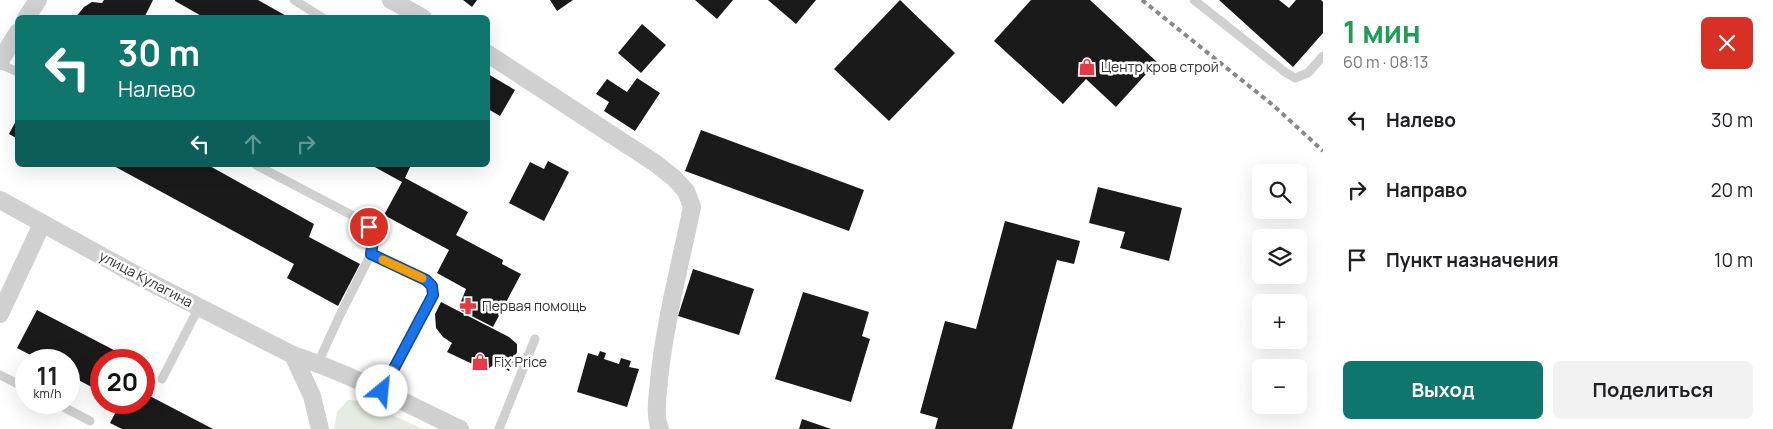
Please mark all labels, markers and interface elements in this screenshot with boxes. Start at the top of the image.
text: 1 мин [1343,11,1421,52]
button: close [1701,17,1753,69]
text: 30 m [118,29,200,77]
icon: left [35,35,100,100]
text: 60 m · 08:13 [1343,51,1428,73]
shop icon: Центр кров строй [1077,57,1097,77]
place label: Центр кров строй [1101,57,1219,76]
text: Налево [118,74,196,104]
icon: left [1343,106,1371,134]
text: Налево [1386,107,1456,133]
text: 30 m [1711,107,1753,133]
icon: left [186,130,214,158]
icon: ahead [239,130,267,158]
icon: right [292,130,320,158]
map controls [1252,164,1307,414]
button: search [1252,164,1307,219]
icon: right [1343,176,1371,204]
text: Направо [1386,177,1467,203]
text: 20 m [1711,177,1753,203]
pin [348,206,390,248]
icon: arrive [355,213,383,241]
button: layers [1252,229,1307,284]
street label: улица Кулагина [96,246,196,311]
icon: arrive [1343,246,1371,274]
text: Пункт назначения [1386,247,1559,273]
text: 10 m [1714,247,1753,273]
button: + [1252,294,1307,349]
pharmacy icon: Первая помощь [458,296,478,316]
place label: Первая помощь [482,296,586,315]
speed limit sign: 20 [90,349,155,414]
shop icon: Fix Price [470,352,490,372]
place label: Fix Price [494,352,547,371]
text: 11 [37,358,58,393]
button: − [1252,359,1307,414]
button: Выход [1343,361,1543,419]
button: Поделиться [1553,361,1753,419]
position arrow [355,364,407,416]
text: km/h [34,385,61,402]

